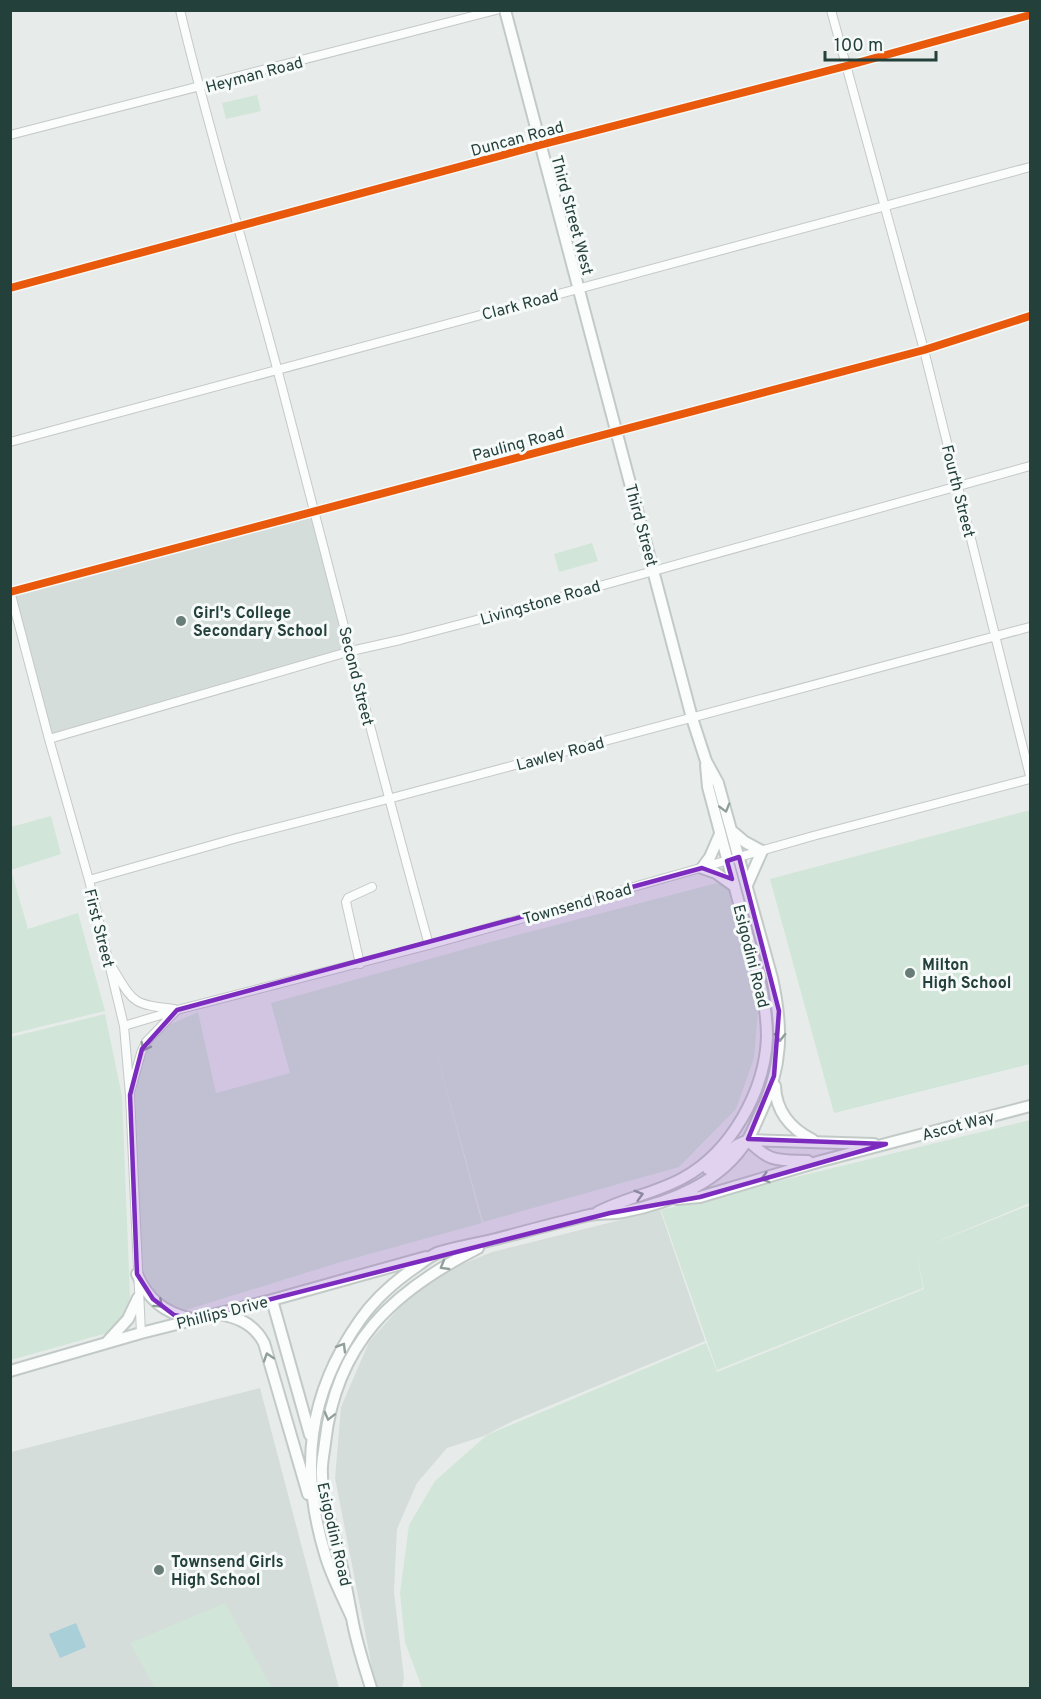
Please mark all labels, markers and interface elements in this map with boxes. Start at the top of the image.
scale bar [825,24,936,62]
text: 100 m [834,35,883,58]
street label: Heyman Road [204,53,306,99]
street label: Duncan Road [469,118,566,162]
street label: Third Street West [545,153,597,278]
street label: Clark Road [480,286,561,326]
street label: Pauling Road [470,423,567,467]
street label: Fourth Street [936,443,978,540]
street label: Third Street [619,482,661,569]
street label: Livingstone Road [478,577,603,631]
place label: Girl's College Secondary School [193,604,328,642]
marker: Girl's College Secondary School [174,614,188,628]
street label: Second Street [333,625,377,728]
street label: Lawley Road [514,734,607,776]
one-way arrow [718,802,730,813]
street label: Townsend Road [521,880,634,930]
street label: First Street [79,887,117,970]
street label: Esigodini Road [728,903,773,1010]
place label: Milton High School [922,956,1011,994]
marker: Milton High School [903,966,917,980]
one-way arrow [773,1032,786,1041]
one-way arrow [141,1041,152,1052]
street label: Ascot Way [920,1108,997,1146]
one-way arrow [760,1171,771,1183]
one-way arrow [633,1190,644,1202]
one-way arrow [440,1259,450,1270]
street label: Phillips Drive [175,1293,270,1335]
one-way arrow [152,1297,163,1308]
one-way arrow [335,1343,346,1353]
one-way arrow [263,1352,276,1363]
one-way arrow [324,1411,337,1421]
street label: Esigodini Road [311,1481,355,1588]
place label: Townsend Girls High School [171,1553,284,1591]
marker: Townsend Girls High School [152,1563,166,1577]

